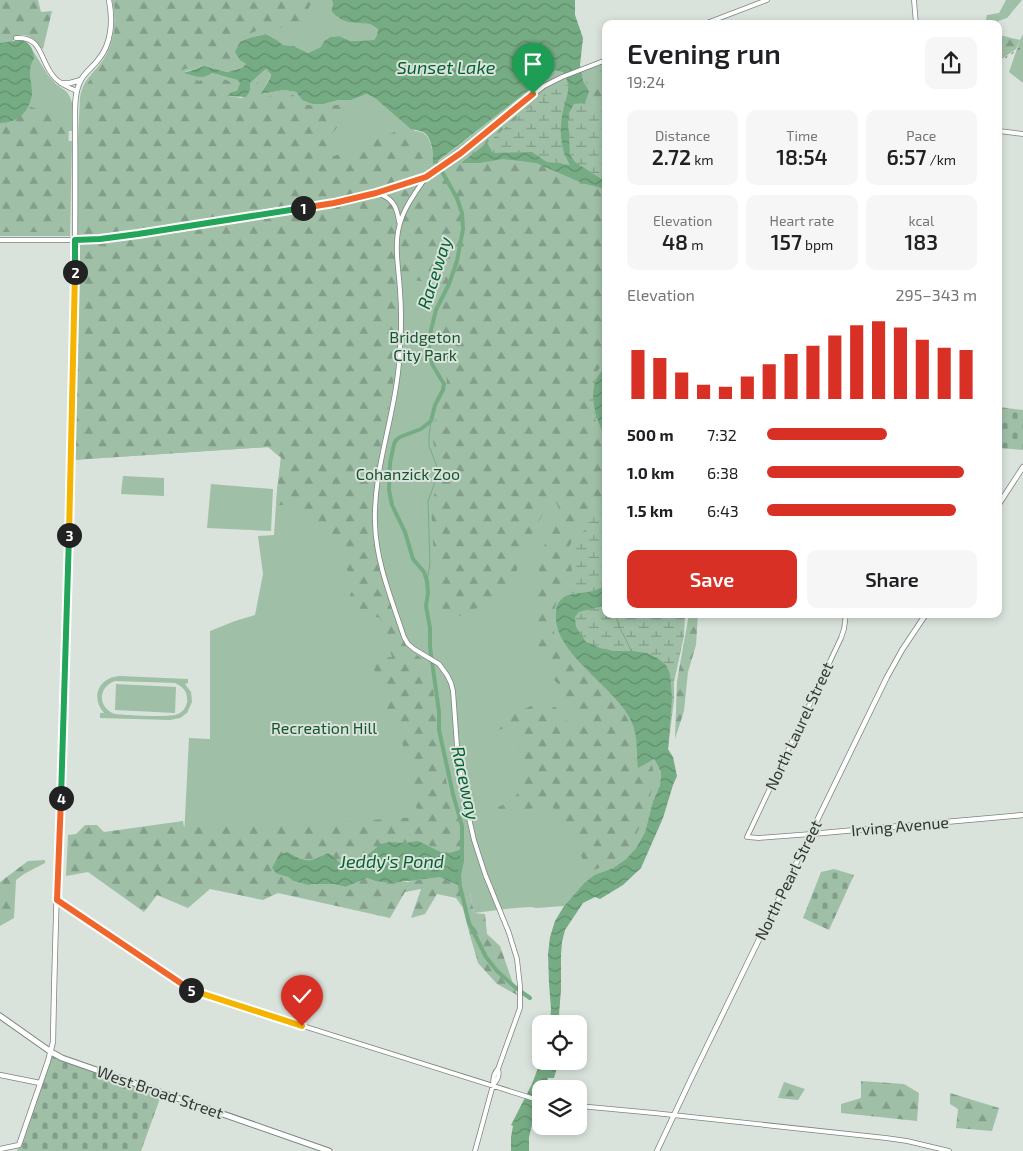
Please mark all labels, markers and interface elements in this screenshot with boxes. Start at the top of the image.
text: Evening run [627,36,781,70]
button: share [925,37,977,89]
pin [512,43,554,94]
icon: arrive [519,50,547,78]
water label: Sunset Lake [397,56,496,78]
text: 19:24 [627,72,665,91]
text: Distance [655,127,710,144]
text: Time [786,127,818,144]
text: Pace [906,127,936,144]
text: 2.72 [652,144,691,169]
text: 18:54 [776,144,828,169]
text: 6:57 [887,144,926,169]
text: km [691,151,714,168]
text: /km [926,151,956,168]
pin: 1 [290,196,316,220]
text: 1 [300,200,307,217]
text: Elevation [653,212,712,229]
text: Heart rate [770,212,834,229]
text: kcal [909,212,934,229]
text: 48 [662,229,688,254]
text: 157 [771,229,802,254]
text: 183 [905,229,938,254]
water label: Raceway [412,233,456,312]
text: m [688,236,703,253]
text: bpm [802,236,833,253]
pin: 2 [62,260,88,284]
text: 2 [71,264,80,281]
text: Elevation [627,285,695,304]
text: 295–343 m [896,285,977,304]
park label: Bridgeton City Park [389,327,461,364]
text: 500 m [627,425,674,444]
text: 7:32 [707,425,737,444]
text: 1.0 km [627,463,674,482]
text: 6:38 [707,463,739,482]
park label: Cohanzick Zoo [356,464,460,483]
text: 1.5 km [627,501,673,520]
text: 6:43 [707,501,739,520]
pin: 3 [56,522,82,548]
text: 3 [66,527,73,544]
button: Save [627,550,797,608]
button: Share [807,550,977,608]
street label: North Laurel Street [761,659,837,793]
park label: Recreation Hill [271,718,377,737]
water label: Raceway [447,744,485,822]
pin: 4 [48,786,74,810]
text: 4 [57,790,66,807]
street label: Irving Avenue [850,812,950,839]
street label: North Pearl Street [750,817,825,943]
water label: Jeddy's Pond [339,850,444,872]
pin [281,975,323,1026]
pin: 5 [178,978,204,1002]
text: 5 [188,982,195,999]
icon: check [288,982,316,1010]
map controls [532,1015,587,1135]
button: locate [532,1015,587,1070]
street label: West Broad Street [94,1061,226,1122]
button: layers [532,1080,587,1135]

